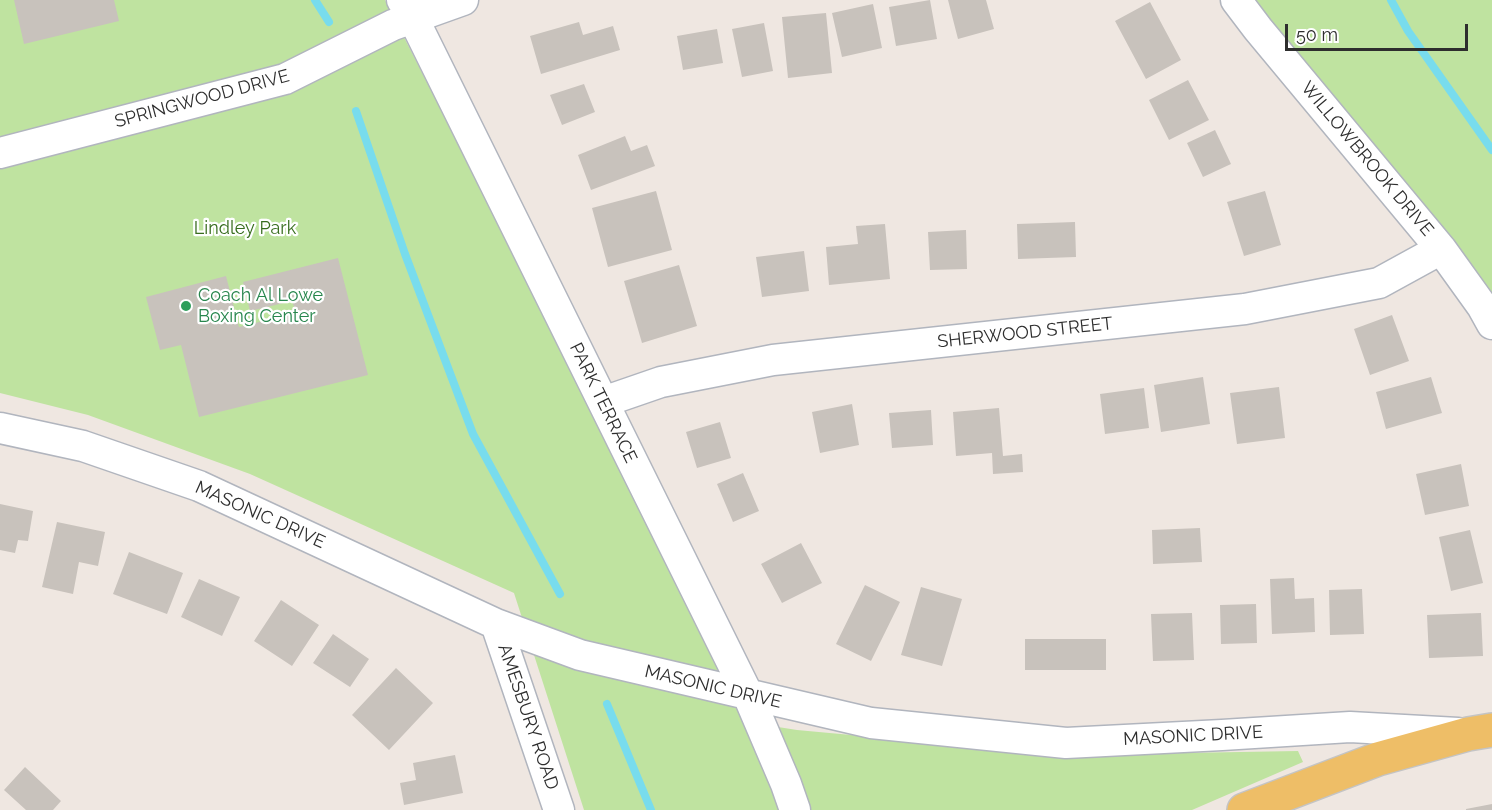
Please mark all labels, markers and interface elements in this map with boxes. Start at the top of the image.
scale bar [1288,12,1471,50]
text: 50 m [1296,24,1338,45]
street label: SPRINGWOOD DRIVE [112,65,292,133]
street label: WILLOWBROOK DRIVE [1296,77,1438,241]
park label: Lindley Park [194,218,296,240]
place label: Coach Al Lowe Boxing Center [198,285,323,328]
marker: Coach Al Lowe Boxing Center [179,299,193,313]
street label: SHERWOOD STREET [936,313,1114,353]
street label: PARK TERRACE [565,339,641,467]
street label: MASONIC DRIVE [192,477,328,553]
street label: AMESBURY ROAD [493,641,563,793]
street label: MASONIC DRIVE [642,661,784,713]
street label: MASONIC DRIVE [1123,722,1263,750]

